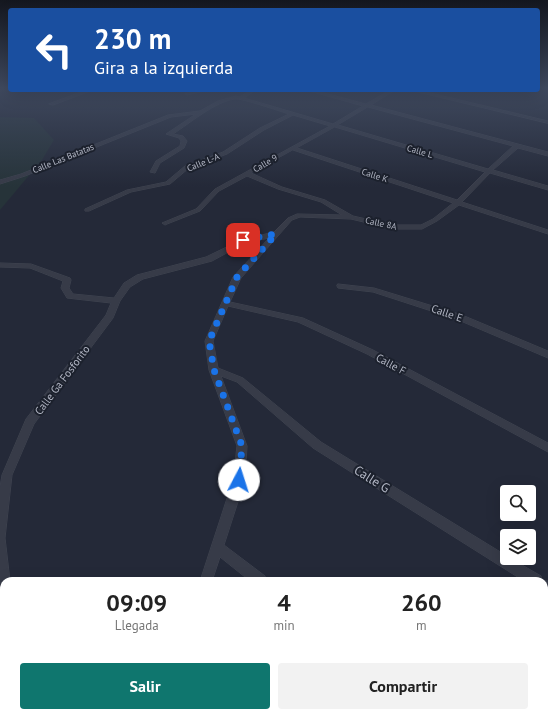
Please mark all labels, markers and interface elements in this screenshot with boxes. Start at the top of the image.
text: 230 m [94,20,171,57]
icon: left [28,24,80,76]
text: Gira a la izquierda [94,56,233,79]
street label: Calle Las Batatas [31,141,96,175]
street label: Calle L [406,142,435,160]
street label: Calle L-A [185,150,222,173]
street label: Calle 9 [251,152,279,174]
street label: Calle K [360,166,390,185]
street label: Calle 8A [364,214,398,232]
pin [226,223,260,257]
icon: arrive [232,229,254,251]
street label: Calle E [429,301,465,325]
street label: Calle Ga Fosforito [31,342,93,417]
street label: Calle F [374,350,409,378]
position arrow [218,459,260,501]
street label: Calle G [351,461,393,497]
map controls [500,485,536,565]
button: search [500,485,536,521]
button: layers [500,529,536,565]
text: 09:09 [106,587,167,618]
text: 4 [277,587,291,618]
text: 260 [401,587,442,618]
text: Llegada [115,617,159,634]
text: min [273,617,295,634]
text: m [416,617,427,634]
button: Salir [20,663,270,709]
button: Compartir [278,663,528,709]

